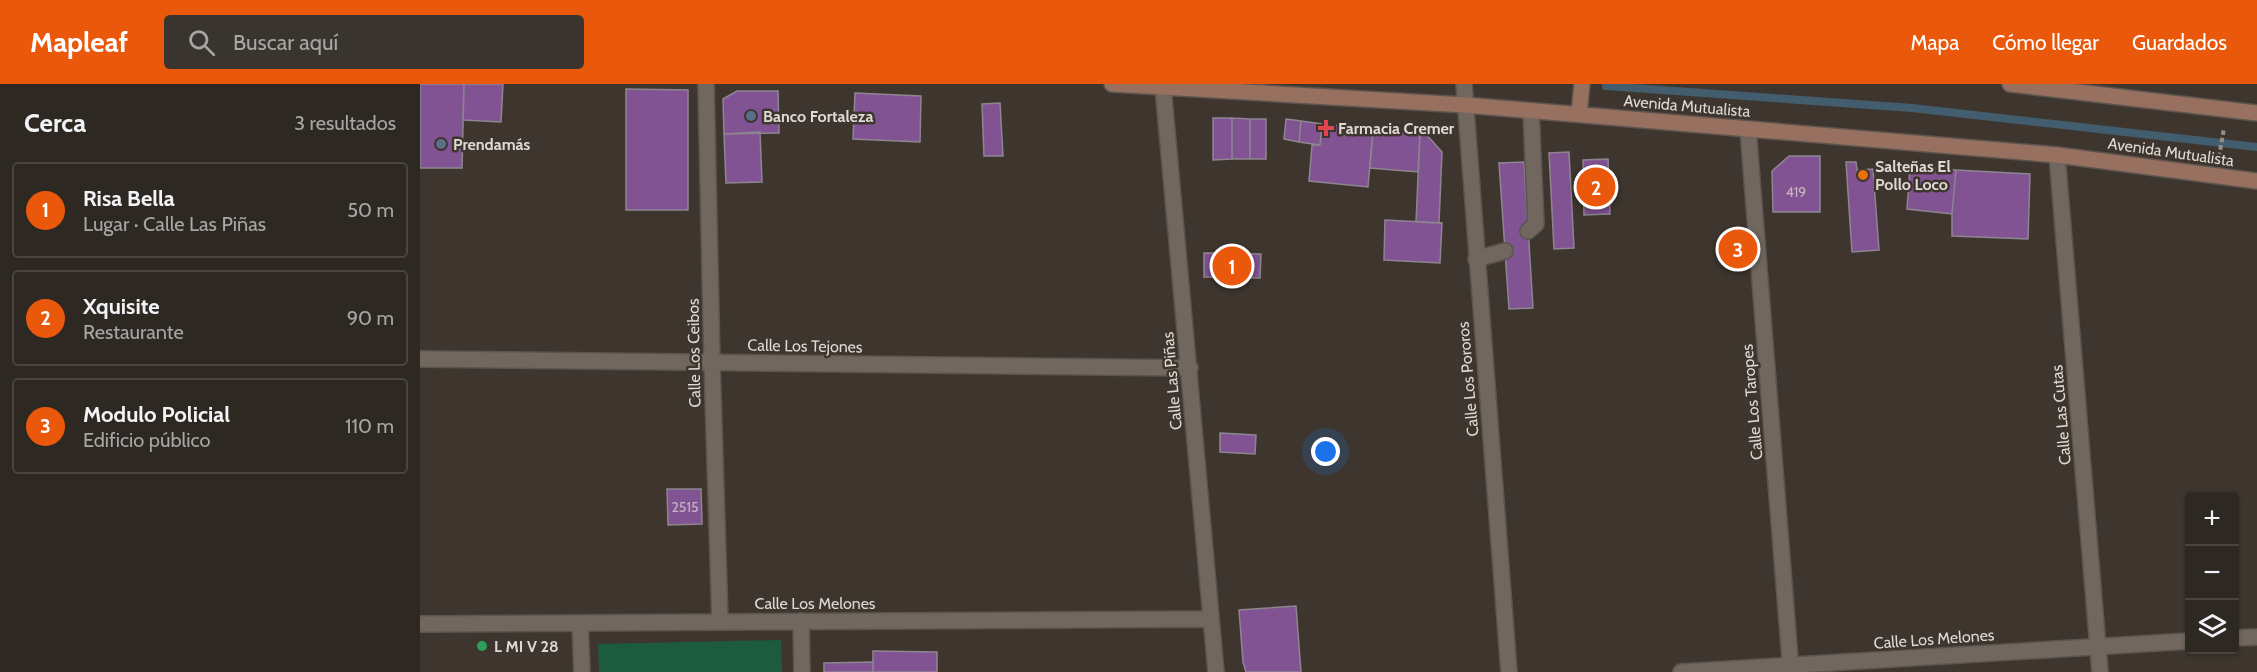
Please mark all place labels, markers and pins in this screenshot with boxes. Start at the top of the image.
place label: Banco Fortaleza [763,107,873,126]
marker: Banco Fortaleza [744,109,758,123]
place label: Farmacia Cremer [1338,119,1455,138]
marker: Farmacia Cremer [1319,121,1333,135]
place label: Prendamás [453,135,531,154]
marker: Prendamás [434,137,448,151]
place label: Salteñas El Pollo Loco [1875,157,1951,194]
pin: 2 [1576,164,1616,210]
marker: Salteñas El Pollo Loco [1856,168,1870,182]
pin: 3 [1718,226,1758,272]
pin: 1 [1212,244,1252,288]
place label: L MI V 28 [494,637,559,656]
marker: L MI V 28 [475,639,489,653]

